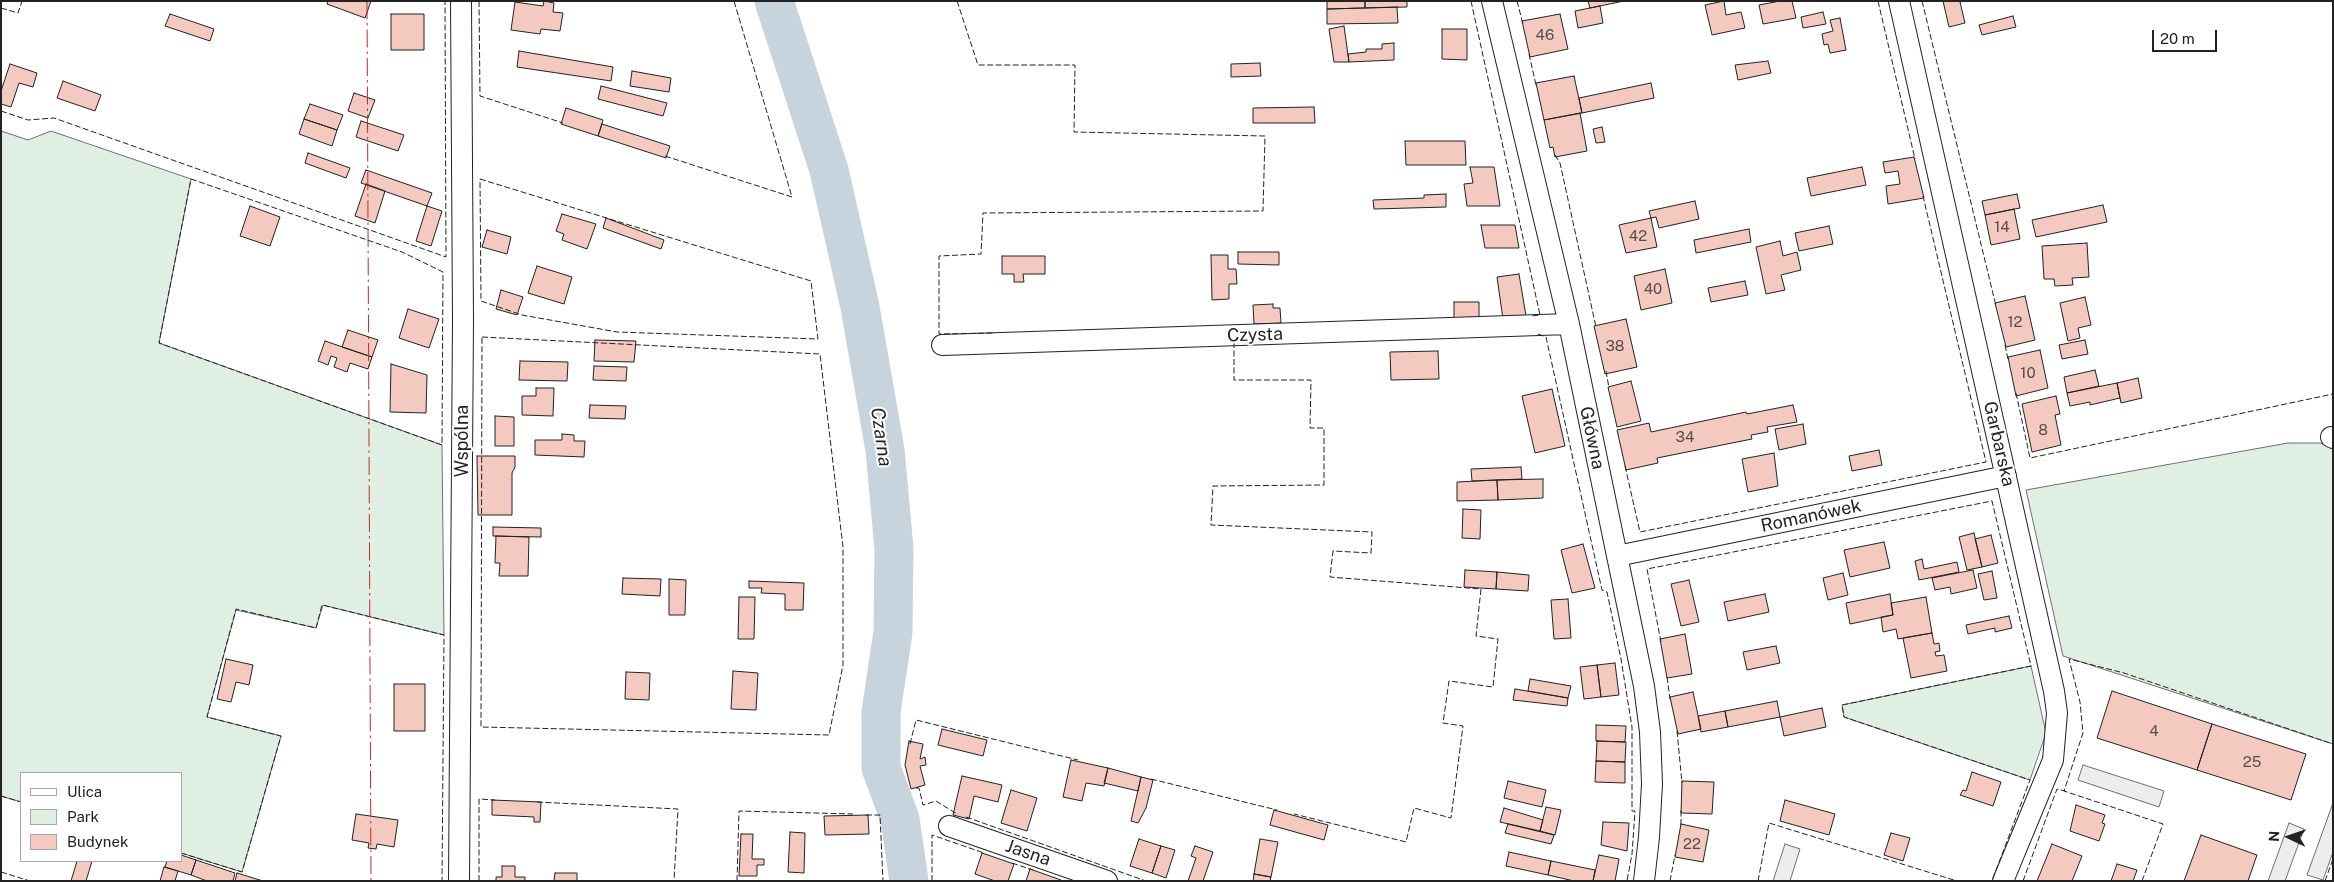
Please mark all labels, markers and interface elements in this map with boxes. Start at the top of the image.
scale bar [2154,20,2219,52]
house number: 46 [1536,26,1554,44]
text: 20 m [2160,30,2195,47]
house number: 14 [1994,218,2010,236]
house number: 42 [1629,227,1647,245]
house number: 40 [1644,280,1662,298]
house number: 12 [2007,313,2023,331]
street label: Czysta [1227,323,1283,347]
house number: 38 [1605,337,1625,355]
house number: 10 [2020,364,2036,382]
street label: Garbarska [1979,399,2019,489]
street label: Wspólna [451,405,473,477]
street label: Główna [1575,405,1609,471]
water label: Czarna [866,406,896,468]
house number: 8 [2038,421,2048,439]
house number: 34 [1676,428,1694,446]
street label: Romanówek [1759,495,1863,537]
house number: 4 [2149,722,2159,740]
house number: 25 [2243,753,2261,771]
legend [20,772,182,862]
text: Ulica [67,783,102,800]
text: Park [67,808,99,825]
north arrow [2264,812,2314,862]
text: N [2266,830,2282,842]
text: Budynek [67,833,128,850]
street label: Jasna [1003,835,1053,871]
house number: 22 [1683,835,1701,853]

